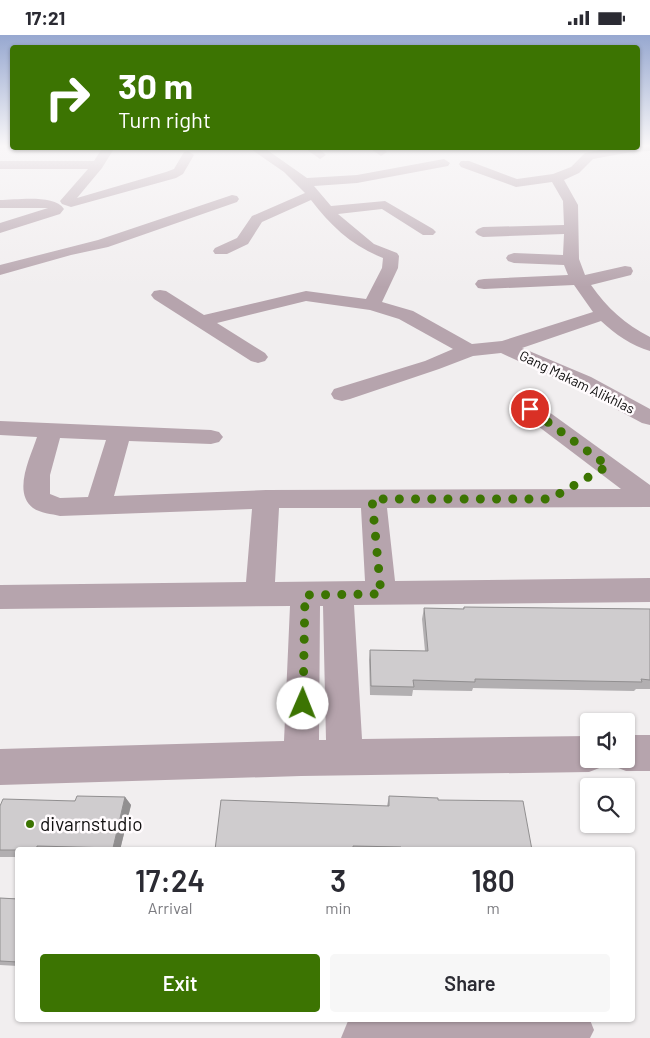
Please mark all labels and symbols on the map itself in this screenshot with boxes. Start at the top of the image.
street label: Gang Makam Alikhlas [517,346,638,417]
pin [509,388,551,430]
position arrow [276,677,328,729]
place label: divarnstudio [40,812,143,835]
marker: divarnstudio [24,818,36,830]

